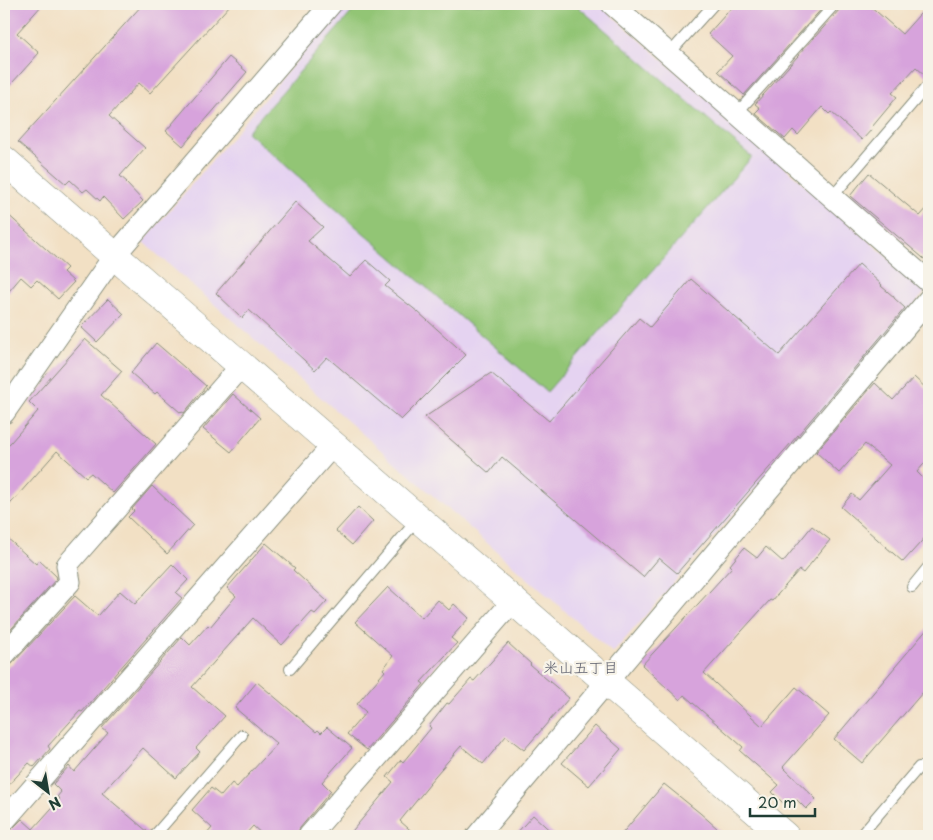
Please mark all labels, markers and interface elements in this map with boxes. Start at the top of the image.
district label: 米山五丁目 [543,655,619,678]
north arrow [22,768,72,818]
scale bar [750,785,816,817]
text: 20 m [758,790,797,813]
text: N [45,792,65,815]

